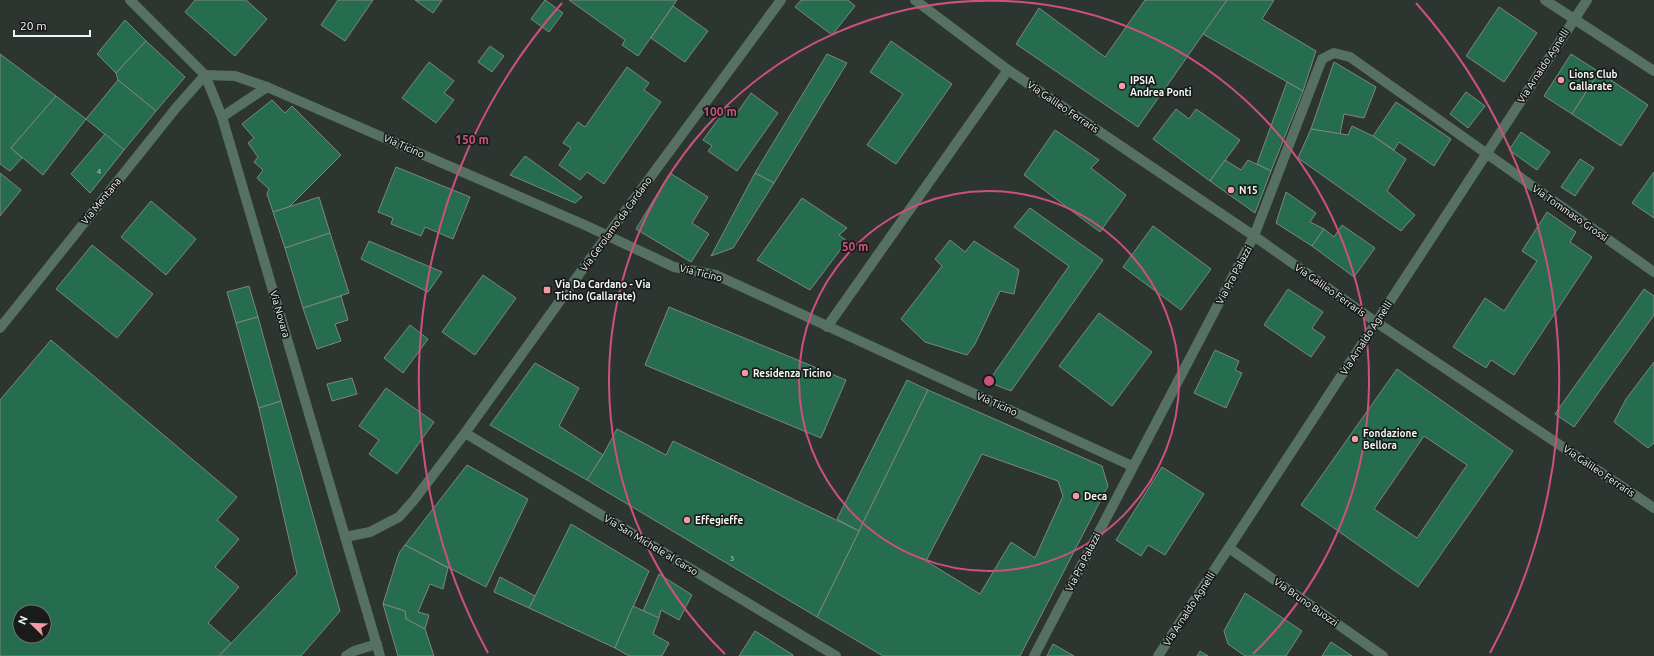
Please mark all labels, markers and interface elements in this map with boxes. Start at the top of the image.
scale bar [14,12,90,38]
text: 20 m [20,19,47,32]
street label: Via Arnaldo Agnelli [1515,27,1571,105]
place label: Lions Club Gallarate [1569,69,1618,92]
place label: IPSIA Andrea Ponti [1130,75,1192,98]
marker: Lions Club Gallarate [1556,75,1566,85]
street label: Via Galileo Ferraris [1025,79,1101,135]
marker: IPSIA Andrea Ponti [1117,81,1127,91]
text: 100 m [703,105,737,118]
street label: Via Ticino [382,132,426,160]
text: 150 m [455,133,489,146]
house number: 4 [97,167,102,176]
street label: Via Gerolamo da Cardano [578,175,654,273]
street label: Via Mentana [79,176,123,226]
street label: Via Tommaso Grossi [1530,183,1610,243]
marker: N15 [1226,185,1236,195]
place label: N15 [1239,185,1258,196]
text: 50 m [842,240,868,253]
street label: Via Pra Palazzi [1214,244,1254,306]
street label: Via Galileo Ferraris [1293,261,1367,319]
street label: Via Ticino [679,262,724,284]
place label: Via Da Cardano - Via Ticino (Gallarate) [555,279,651,303]
marker: Via Da Cardano - Via Ticino (Gallarate) [542,285,552,295]
street label: Via Novara [268,289,292,339]
street label: Via Arnaldo Agnelli [1338,299,1394,377]
marker: Residenza Ticino [740,368,750,378]
place label: Residenza Ticino [753,368,831,379]
centre of rings [982,374,996,388]
street label: Via Ticino [975,390,1019,418]
place label: Fondazione Bellora [1363,428,1417,451]
marker: Fondazione Bellora [1350,434,1360,444]
street label: Via Galileo Ferraris [1561,443,1637,499]
marker: Deca [1071,491,1081,501]
place label: Deca [1084,491,1107,502]
street label: Via San Michele al Carso [602,513,700,578]
place label: Effegieffe [695,514,743,526]
marker: Effegieffe [682,515,692,525]
street label: Via Pra Palazzi [1064,531,1102,593]
house number: 3 [730,554,734,563]
street label: Via Arnaldo Agnelli [1161,570,1217,648]
street label: Via Bruno Buozzi [1272,576,1340,628]
north arrow [12,604,52,644]
text: N [16,614,30,626]

